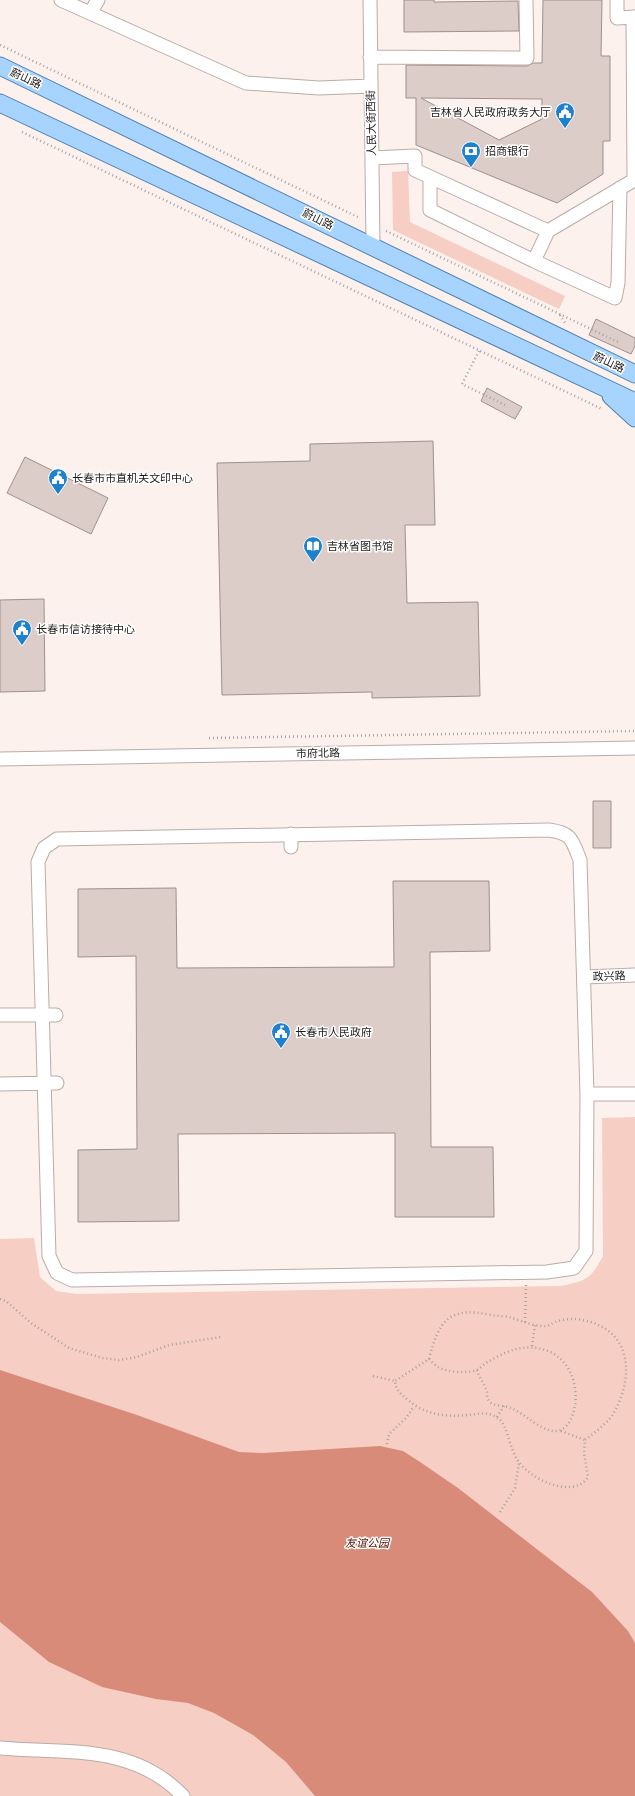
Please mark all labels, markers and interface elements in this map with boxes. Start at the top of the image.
street label: 蔚山路 [8,66,43,91]
street label: 人民大街西街 [364,90,379,156]
public building icon: 吉林省人民政府政务大厅 [554,101,576,129]
place label: 吉林省人民政府政务大厅 [430,106,551,119]
bank icon: 招商银行 [460,140,482,168]
place label: 招商银行 [485,145,529,158]
street label: 蔚山路 [300,206,335,233]
street label: 蔚山路 [591,350,626,375]
public building icon: 长春市市直机关文印中心 [47,467,69,495]
place label: 长春市市直机关文印中心 [72,472,193,485]
library icon: 吉林省图书馆 [302,535,324,563]
place label: 吉林省图书馆 [327,540,393,553]
public building icon: 长春市信访接待中心 [11,618,33,646]
place label: 长春市信访接待中心 [36,623,135,636]
street label: 市府北路 [296,747,340,760]
street label: 政兴路 [592,969,626,984]
public building icon: 长春市人民政府 [270,1021,292,1049]
place label: 长春市人民政府 [295,1026,372,1039]
park label: 友谊公园 [345,1537,391,1550]

